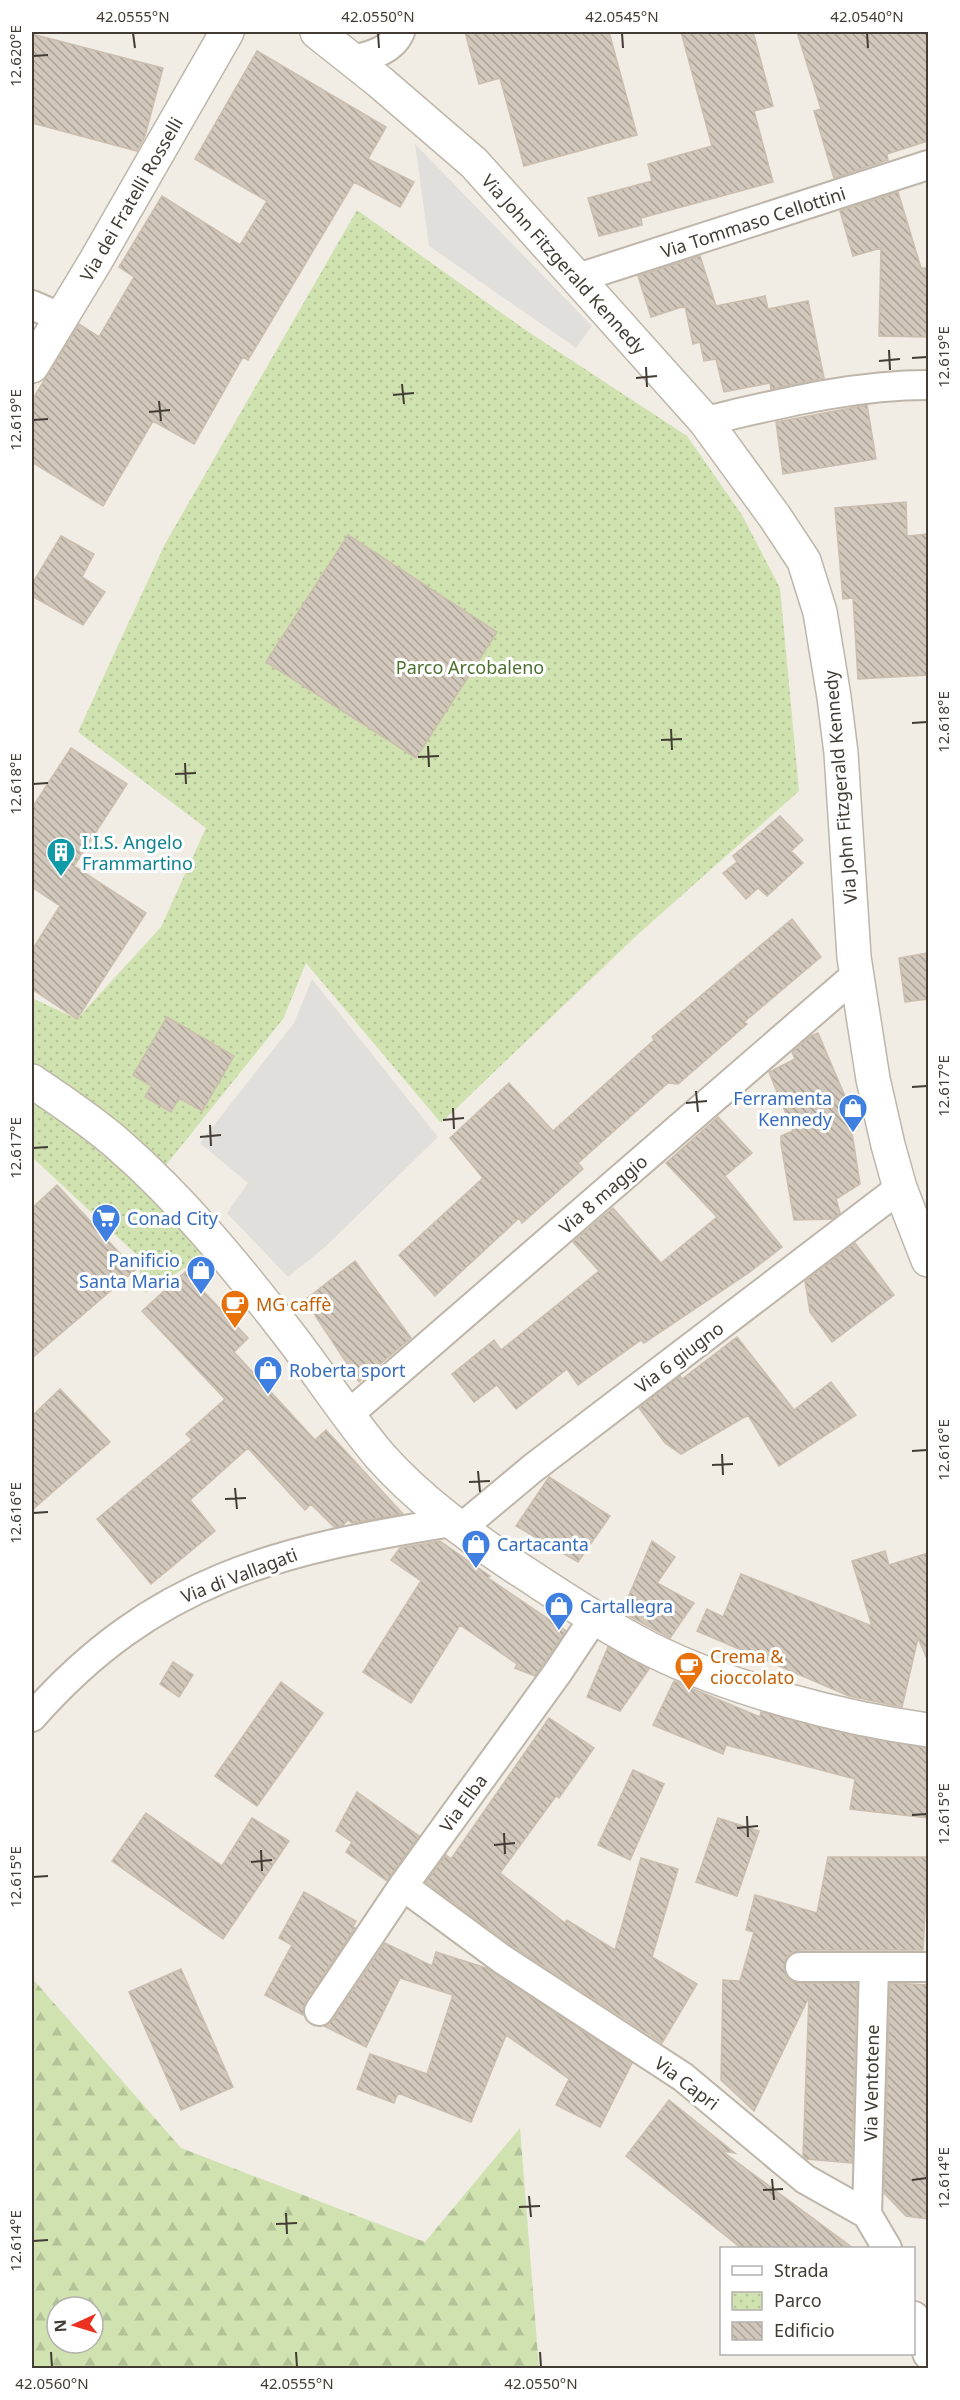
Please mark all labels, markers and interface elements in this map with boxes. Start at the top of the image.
text: 42.0555°N [96,6,170,26]
text: 42.0550°N [341,6,415,26]
text: 42.0545°N [585,6,659,26]
text: 42.0540°N [830,6,904,26]
text: 12.620°E [5,25,25,87]
street label: Via dei Fratelli Rosselli [74,112,188,286]
street label: Via John Fitzgerald Kennedy [477,169,652,360]
street label: Via Tommaso Cellottini [658,181,848,263]
text: 12.619°E [933,326,953,388]
text: 12.619°E [5,389,25,451]
park label: Parco Arcobaleno [396,655,544,679]
street label: Via John Fitzgerald Kennedy [818,668,862,905]
text: 12.618°E [933,691,953,753]
text: 12.618°E [5,753,25,815]
place label: I.I.S. Angelo Frammartino [82,830,193,875]
building icon: I.I.S. Angelo Frammartino [45,836,77,878]
text: 12.617°E [933,1055,953,1117]
place label: Ferramenta Kennedy [733,1086,833,1131]
shop icon: Ferramenta Kennedy [837,1092,869,1134]
text: 12.617°E [5,1117,25,1179]
street label: Via 8 maggio [554,1149,652,1239]
supermarket icon: Conad City [90,1202,122,1244]
place label: Conad City [127,1206,219,1230]
place label: Panificio Santa Maria [79,1248,180,1293]
shop icon: Panificio Santa Maria [185,1254,217,1296]
cafe icon: MG caffè [219,1288,251,1330]
place label: MG caffè [256,1292,331,1316]
street label: Via 6 giugno [630,1316,728,1398]
shop icon: Roberta sport [252,1354,284,1396]
place label: Roberta sport [289,1358,406,1382]
text: 12.616°E [933,1419,953,1481]
text: 12.616°E [5,1482,25,1544]
shop icon: Cartacanta [460,1528,492,1570]
place label: Cartacanta [497,1532,589,1556]
street label: Via di Vallagati [177,1542,301,1608]
shop icon: Cartallegra [543,1590,575,1632]
place label: Cartallegra [580,1594,673,1618]
place label: Crema & cioccolato [710,1644,794,1689]
cafe icon: Crema & cioccolato [673,1650,705,1692]
street label: Via Elba [434,1769,492,1837]
text: 12.615°E [933,1783,953,1845]
text: 12.615°E [5,1846,25,1908]
street label: Via Ventotene [858,2024,884,2142]
street label: Via Capri [650,2051,724,2115]
text: 12.614°E [933,2147,953,2209]
text: 12.614°E [5,2210,25,2272]
legend [720,2247,915,2355]
text: Strada [774,2258,829,2282]
text: Parco [774,2288,822,2312]
north arrow [45,2295,105,2355]
text: Edificio [774,2318,835,2342]
text: N [49,2319,71,2333]
text: 42.0560°N [15,2373,89,2393]
text: 42.0555°N [260,2373,334,2393]
text: 42.0550°N [504,2373,578,2393]

